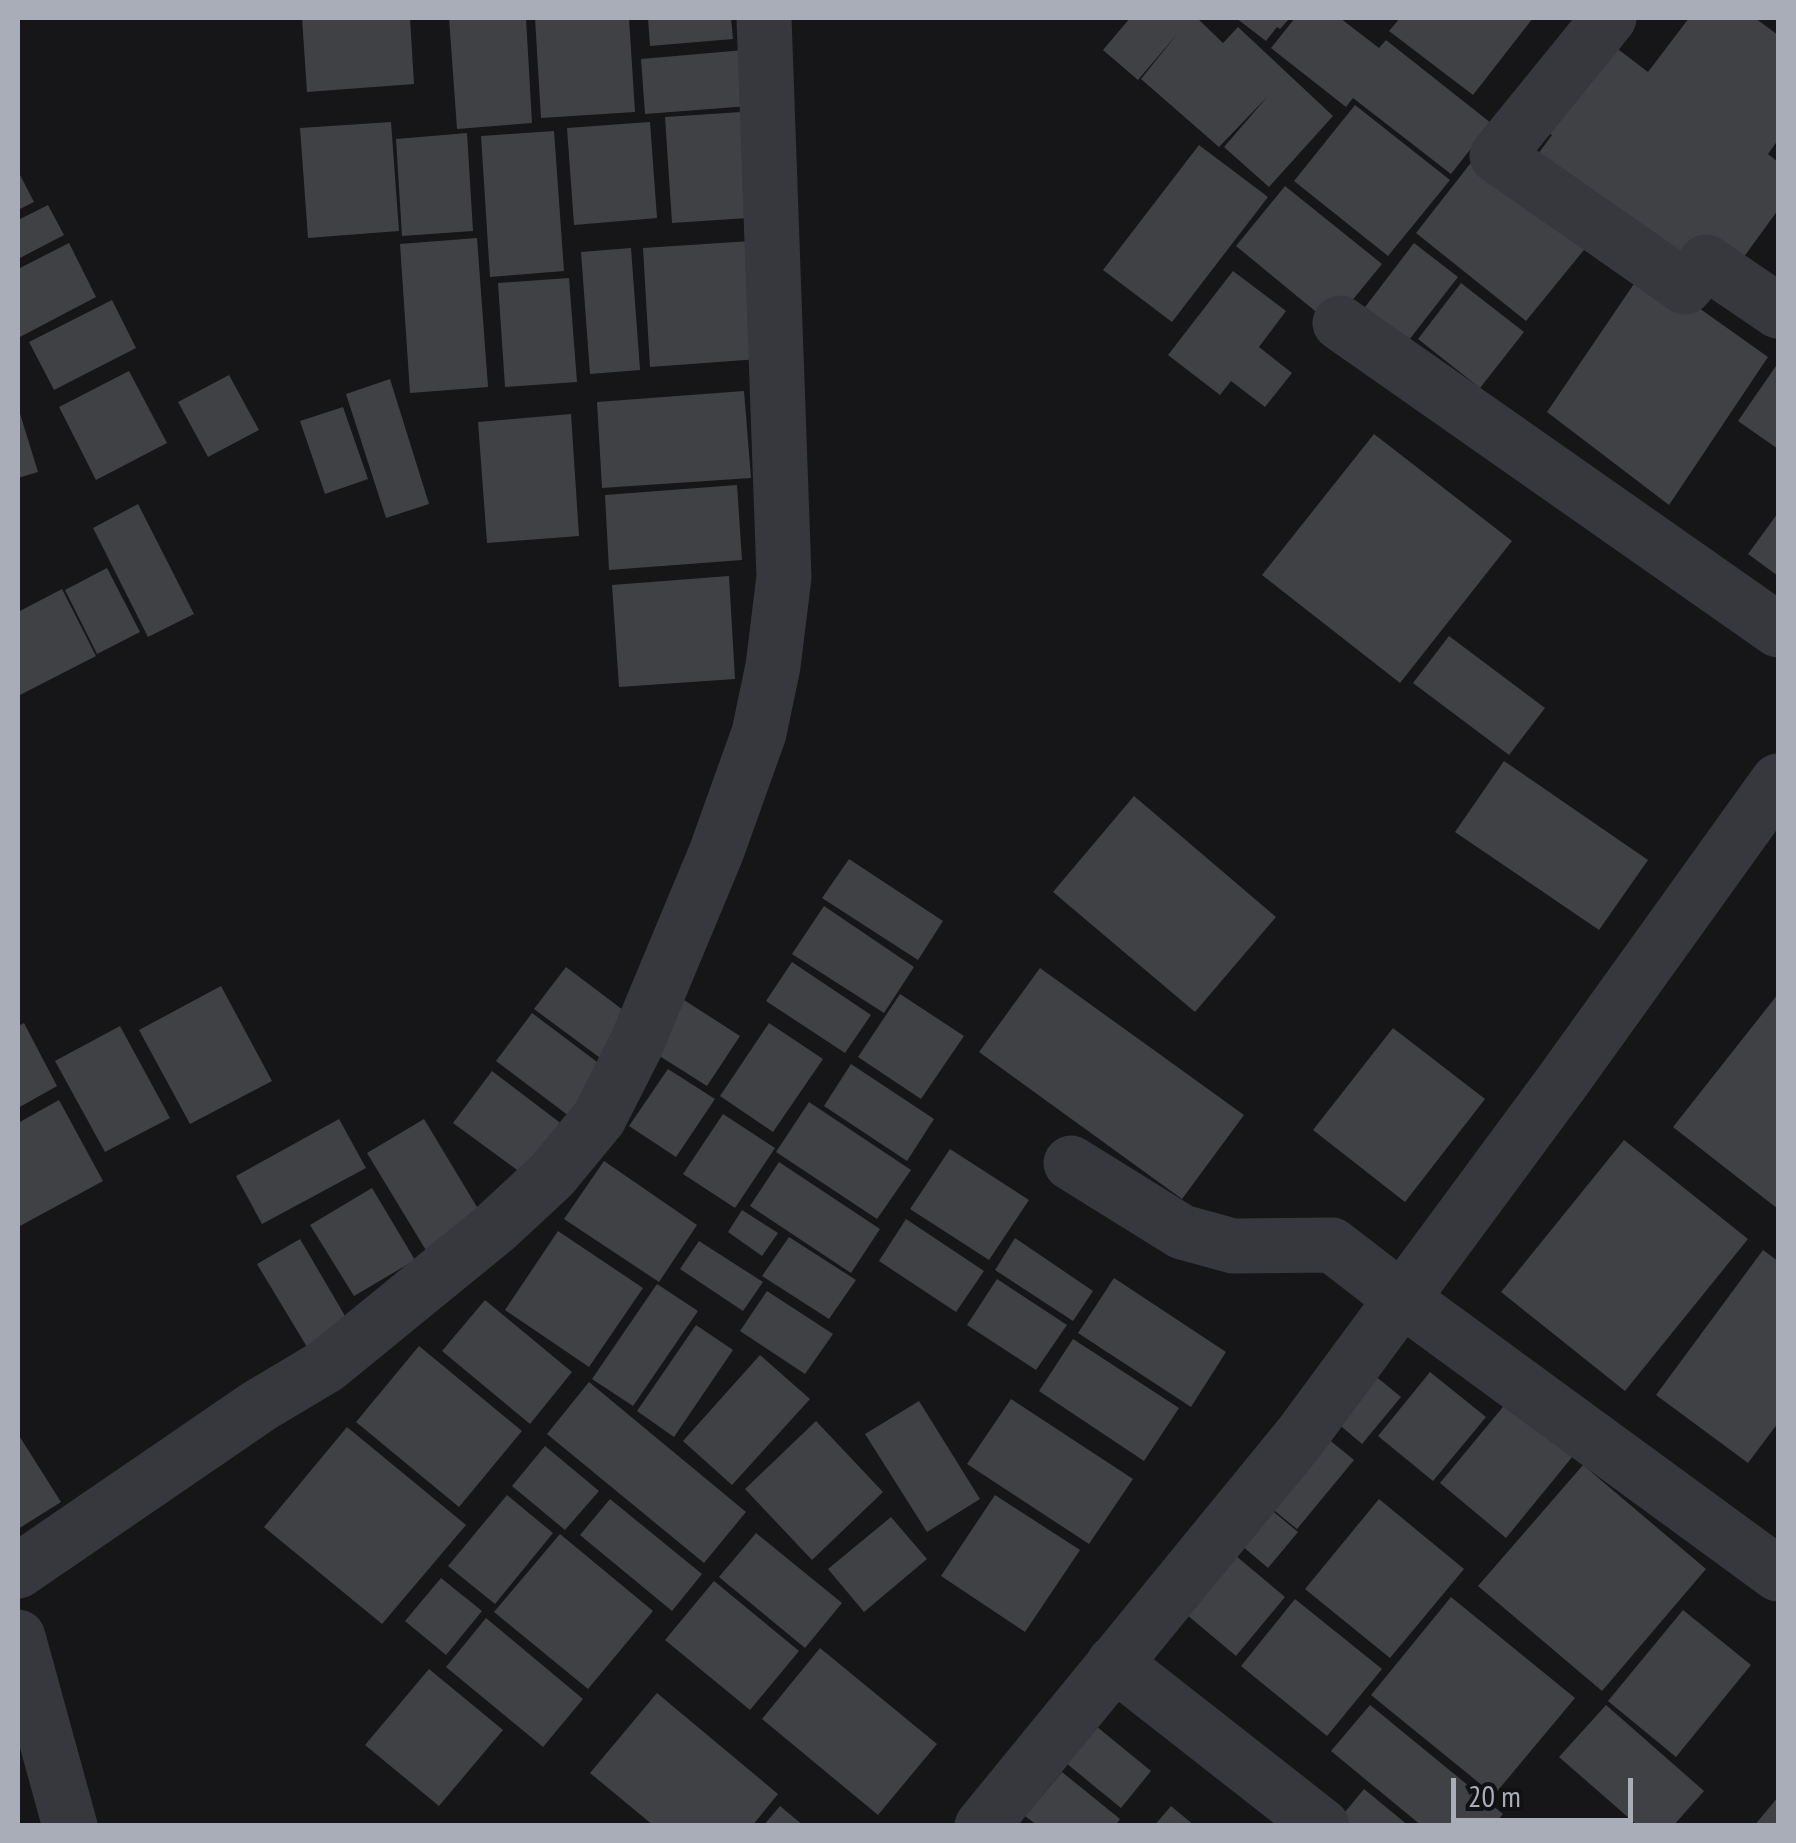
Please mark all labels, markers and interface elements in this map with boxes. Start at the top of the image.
scale bar [1456,1758,1638,1820]
text: 20 m [1468,1776,1521,1815]

